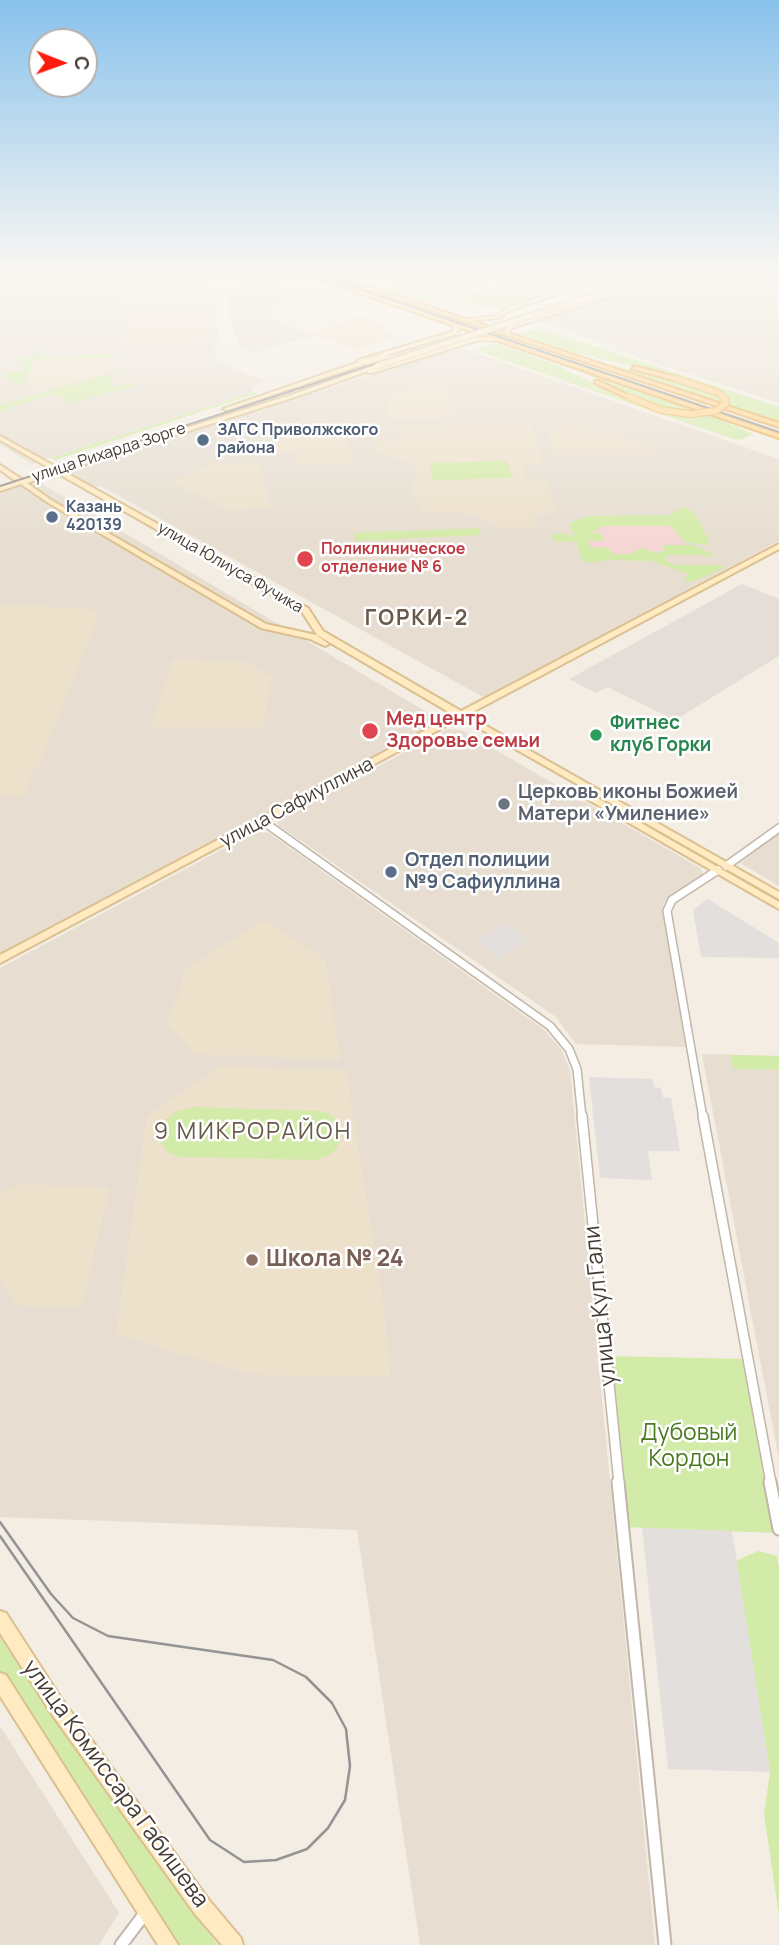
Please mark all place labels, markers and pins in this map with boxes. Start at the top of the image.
place label: ЗАГС Приволжского района [217,421,378,459]
marker: ЗАГС Приволжского района [195,432,211,448]
place label: Казань 420139 [66,498,122,536]
marker: Казань 420139 [44,509,60,525]
place label: Поликлиническое отделение № 6 [321,540,465,578]
marker: Поликлиническое отделение № 6 [295,549,315,569]
place label: Мед центр Здоровье семьи [386,709,540,753]
place label: Фитнес клуб Горки [610,713,711,757]
marker: Мед центр Здоровье семьи [360,721,380,741]
marker: Фитнес клуб Горки [588,727,604,743]
place label: Церковь иконы Божией Матери «Умиление» [518,782,738,826]
marker: Церковь иконы Божией Матери «Умиление» [496,796,512,812]
place label: Отдел полиции №9 Сафиуллина [405,850,561,894]
marker: Отдел полиции №9 Сафиуллина [383,864,399,880]
place label: Школа № 24 [266,1246,404,1274]
marker: Школа № 24 [244,1252,260,1268]

